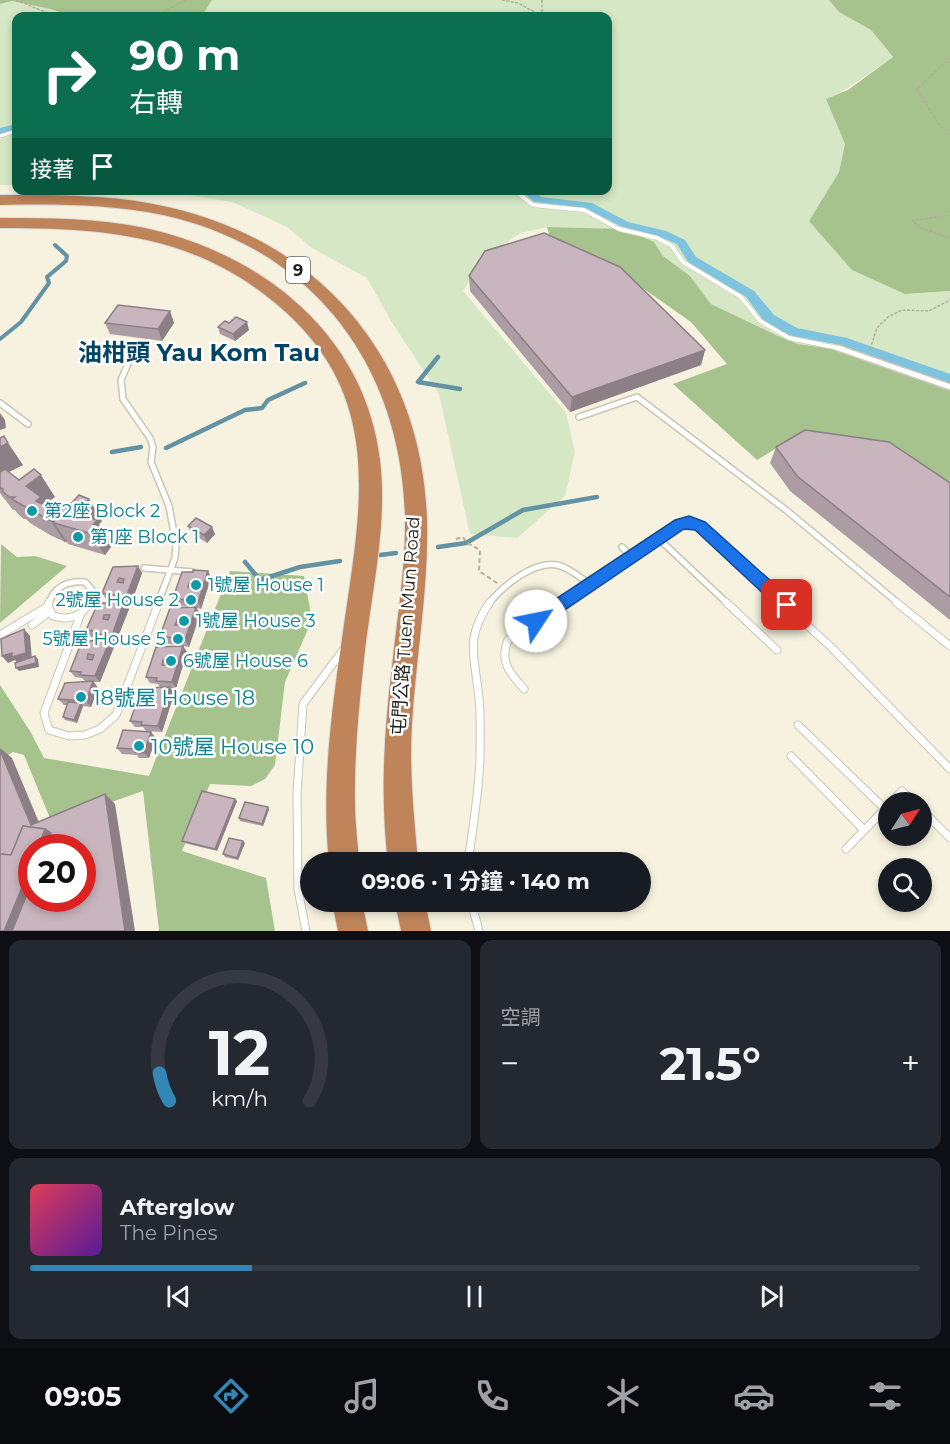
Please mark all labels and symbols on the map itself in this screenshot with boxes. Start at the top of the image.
road number: 9 [286,257,310,283]
district label: 油柑頭 Yau Kom Tau [78,338,320,367]
place label: 第2座 Block 2 [44,500,160,522]
marker: 第2座 Block 2 [25,504,39,518]
street label: 屯門公路 Tuen Mun Road [387,516,425,736]
place label: 第1座 Block 1 [90,526,199,548]
marker: 第1座 Block 1 [71,530,85,544]
place label: 1號屋 House 1 [208,574,324,596]
marker: 1號屋 House 1 [189,578,203,592]
pin [761,579,812,630]
place label: 2號屋 House 2 [55,589,179,611]
position arrow [504,589,568,653]
marker: 2號屋 House 2 [184,593,198,607]
place label: 1號屋 House 3 [196,610,316,632]
marker: 1號屋 House 3 [177,614,191,628]
place label: 5號屋 House 5 [43,628,166,650]
marker: 5號屋 House 5 [171,632,185,646]
place label: 6號屋 House 6 [183,650,308,672]
marker: 6號屋 House 6 [164,654,178,668]
place label: 18號屋 House 18 [93,685,255,710]
marker: 18號屋 House 18 [74,690,88,704]
place label: 10號屋 House 10 [151,734,314,759]
marker: 10號屋 House 10 [132,739,146,753]
north arrow [878,792,932,846]
speed limit sign: 20 [18,834,96,912]

